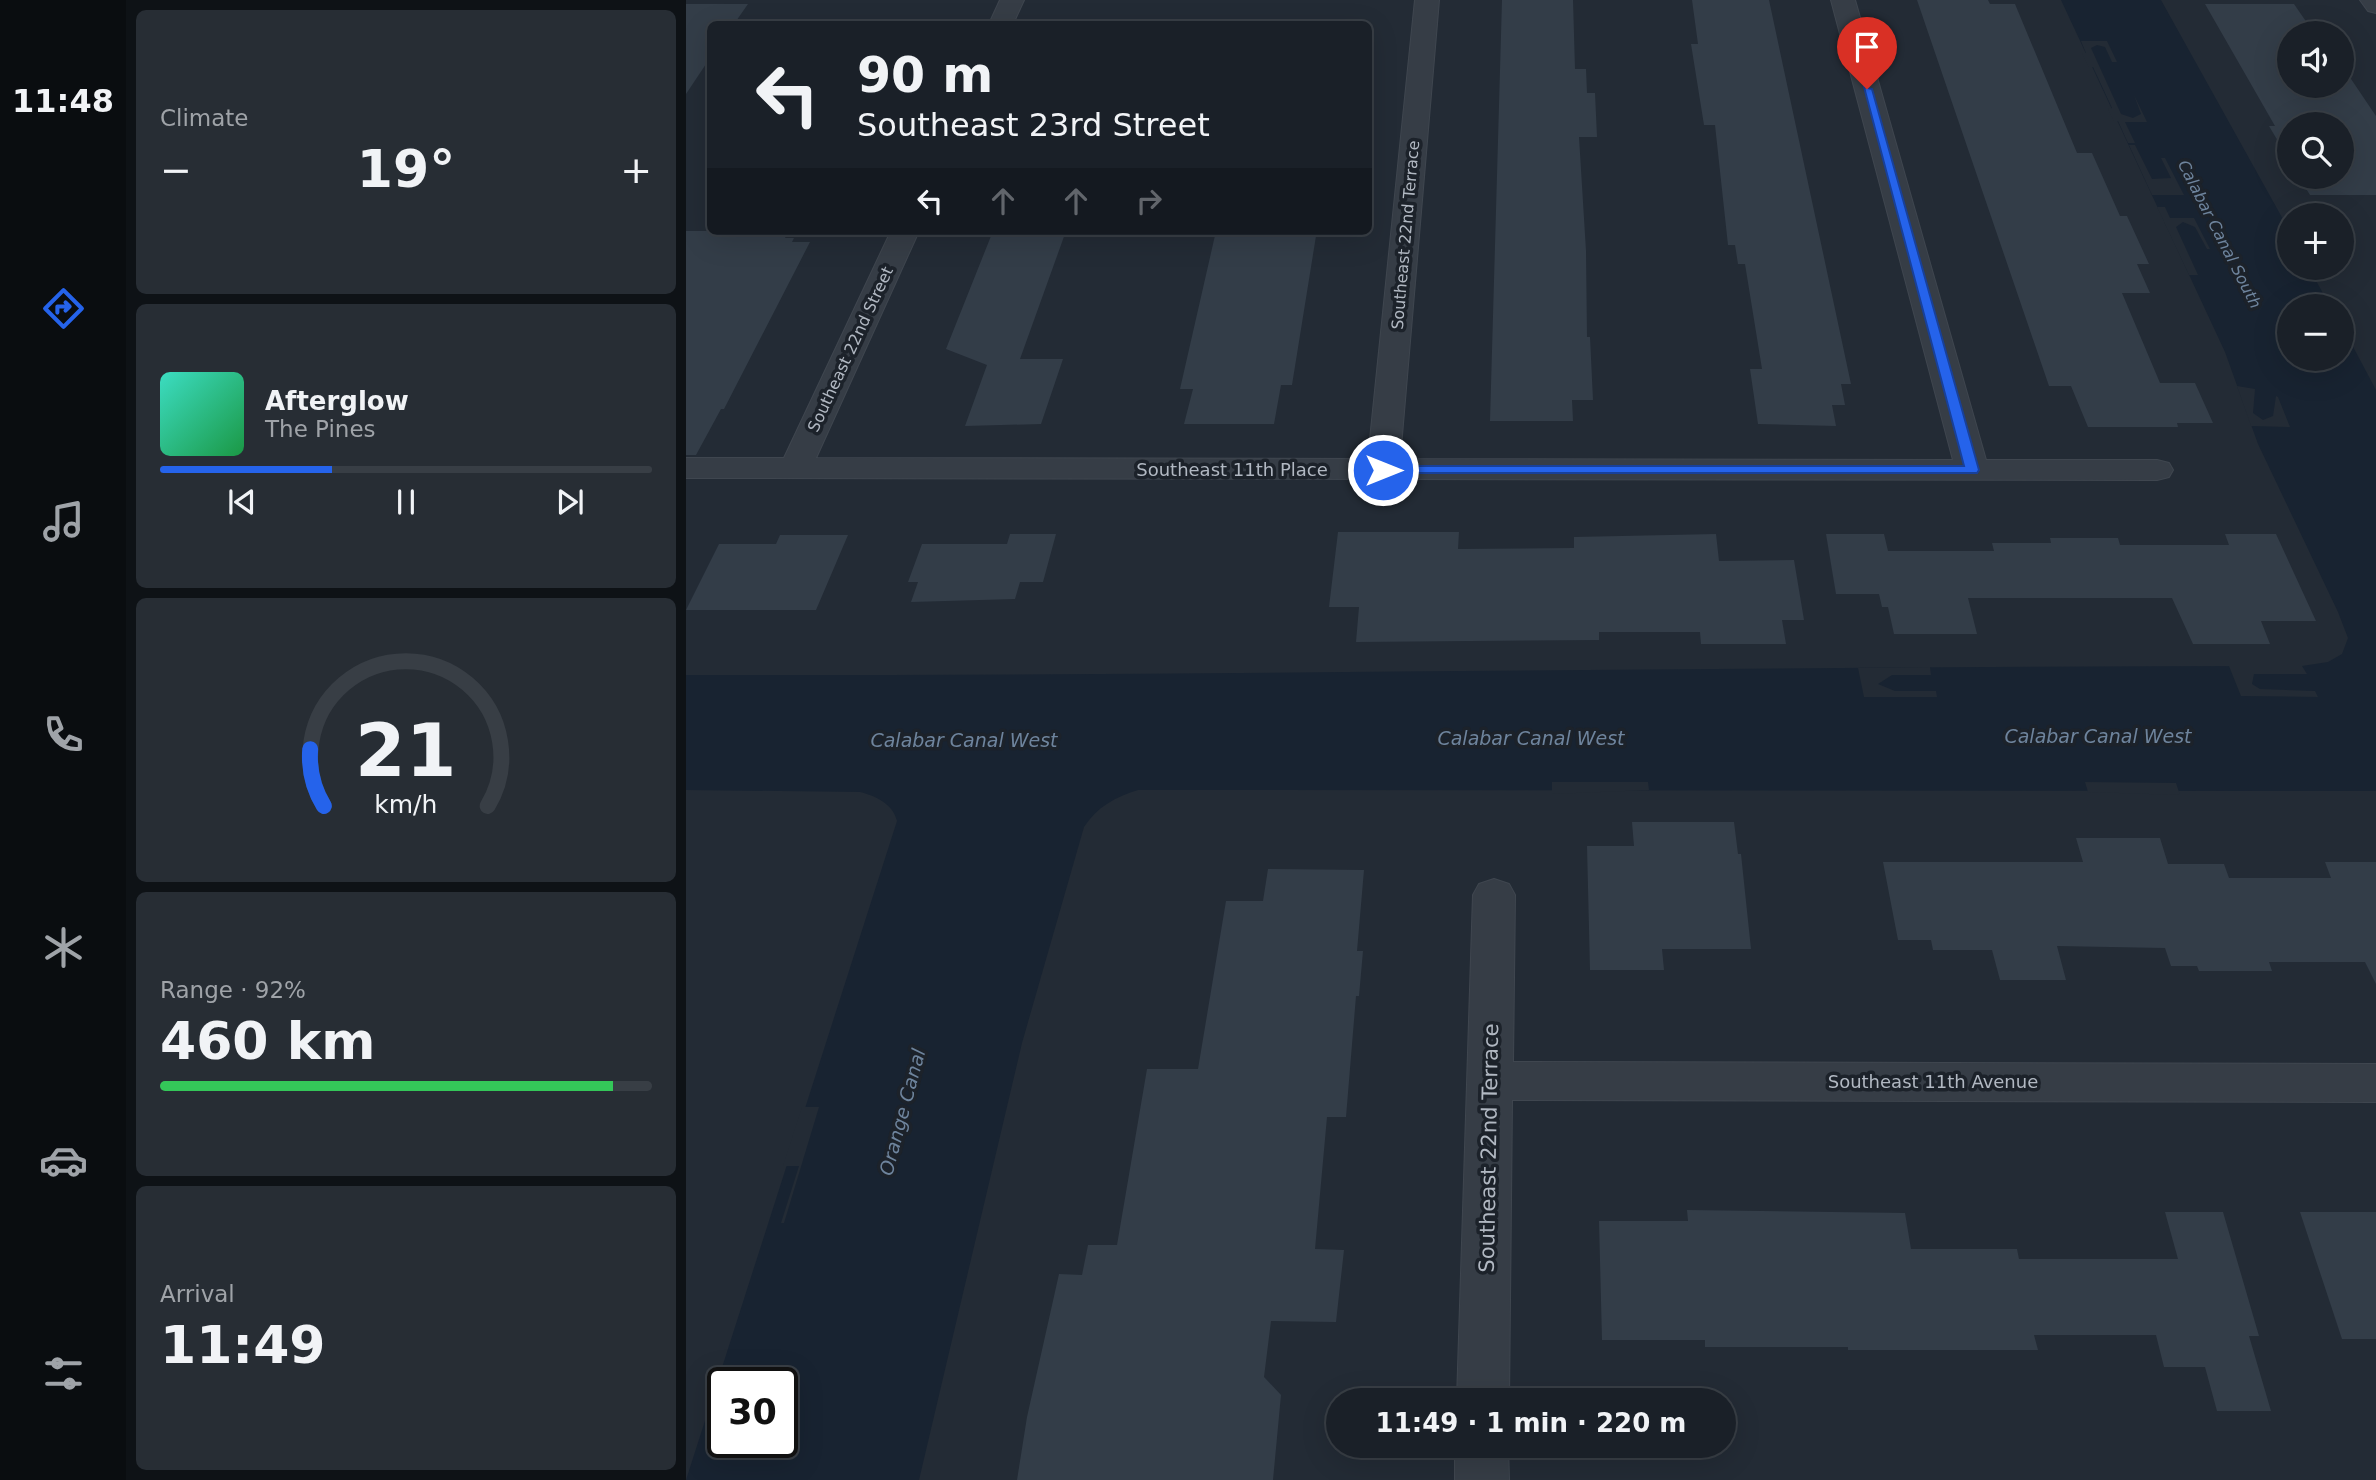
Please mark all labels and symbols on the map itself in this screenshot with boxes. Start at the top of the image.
pin [1837,17,1897,89]
street label: Southeast 22nd Terrace [1388,140,1423,330]
water label: Calabar Canal South [2174,157,2265,312]
street label: Southeast 22nd Street [804,264,897,435]
position arrow [1346,433,1420,507]
street label: Southeast 11th Place [1136,459,1328,480]
water label: Calabar Canal West [2004,725,2193,747]
water label: Calabar Canal West [1437,727,1626,749]
water label: Calabar Canal West [870,729,1059,751]
street label: Southeast 22nd Terrace [1475,1023,1503,1273]
water label: Orange Canal [875,1046,930,1178]
street label: Southeast 11th Avenue [1828,1071,2038,1092]
speed limit sign: 30 [707,1367,798,1458]

